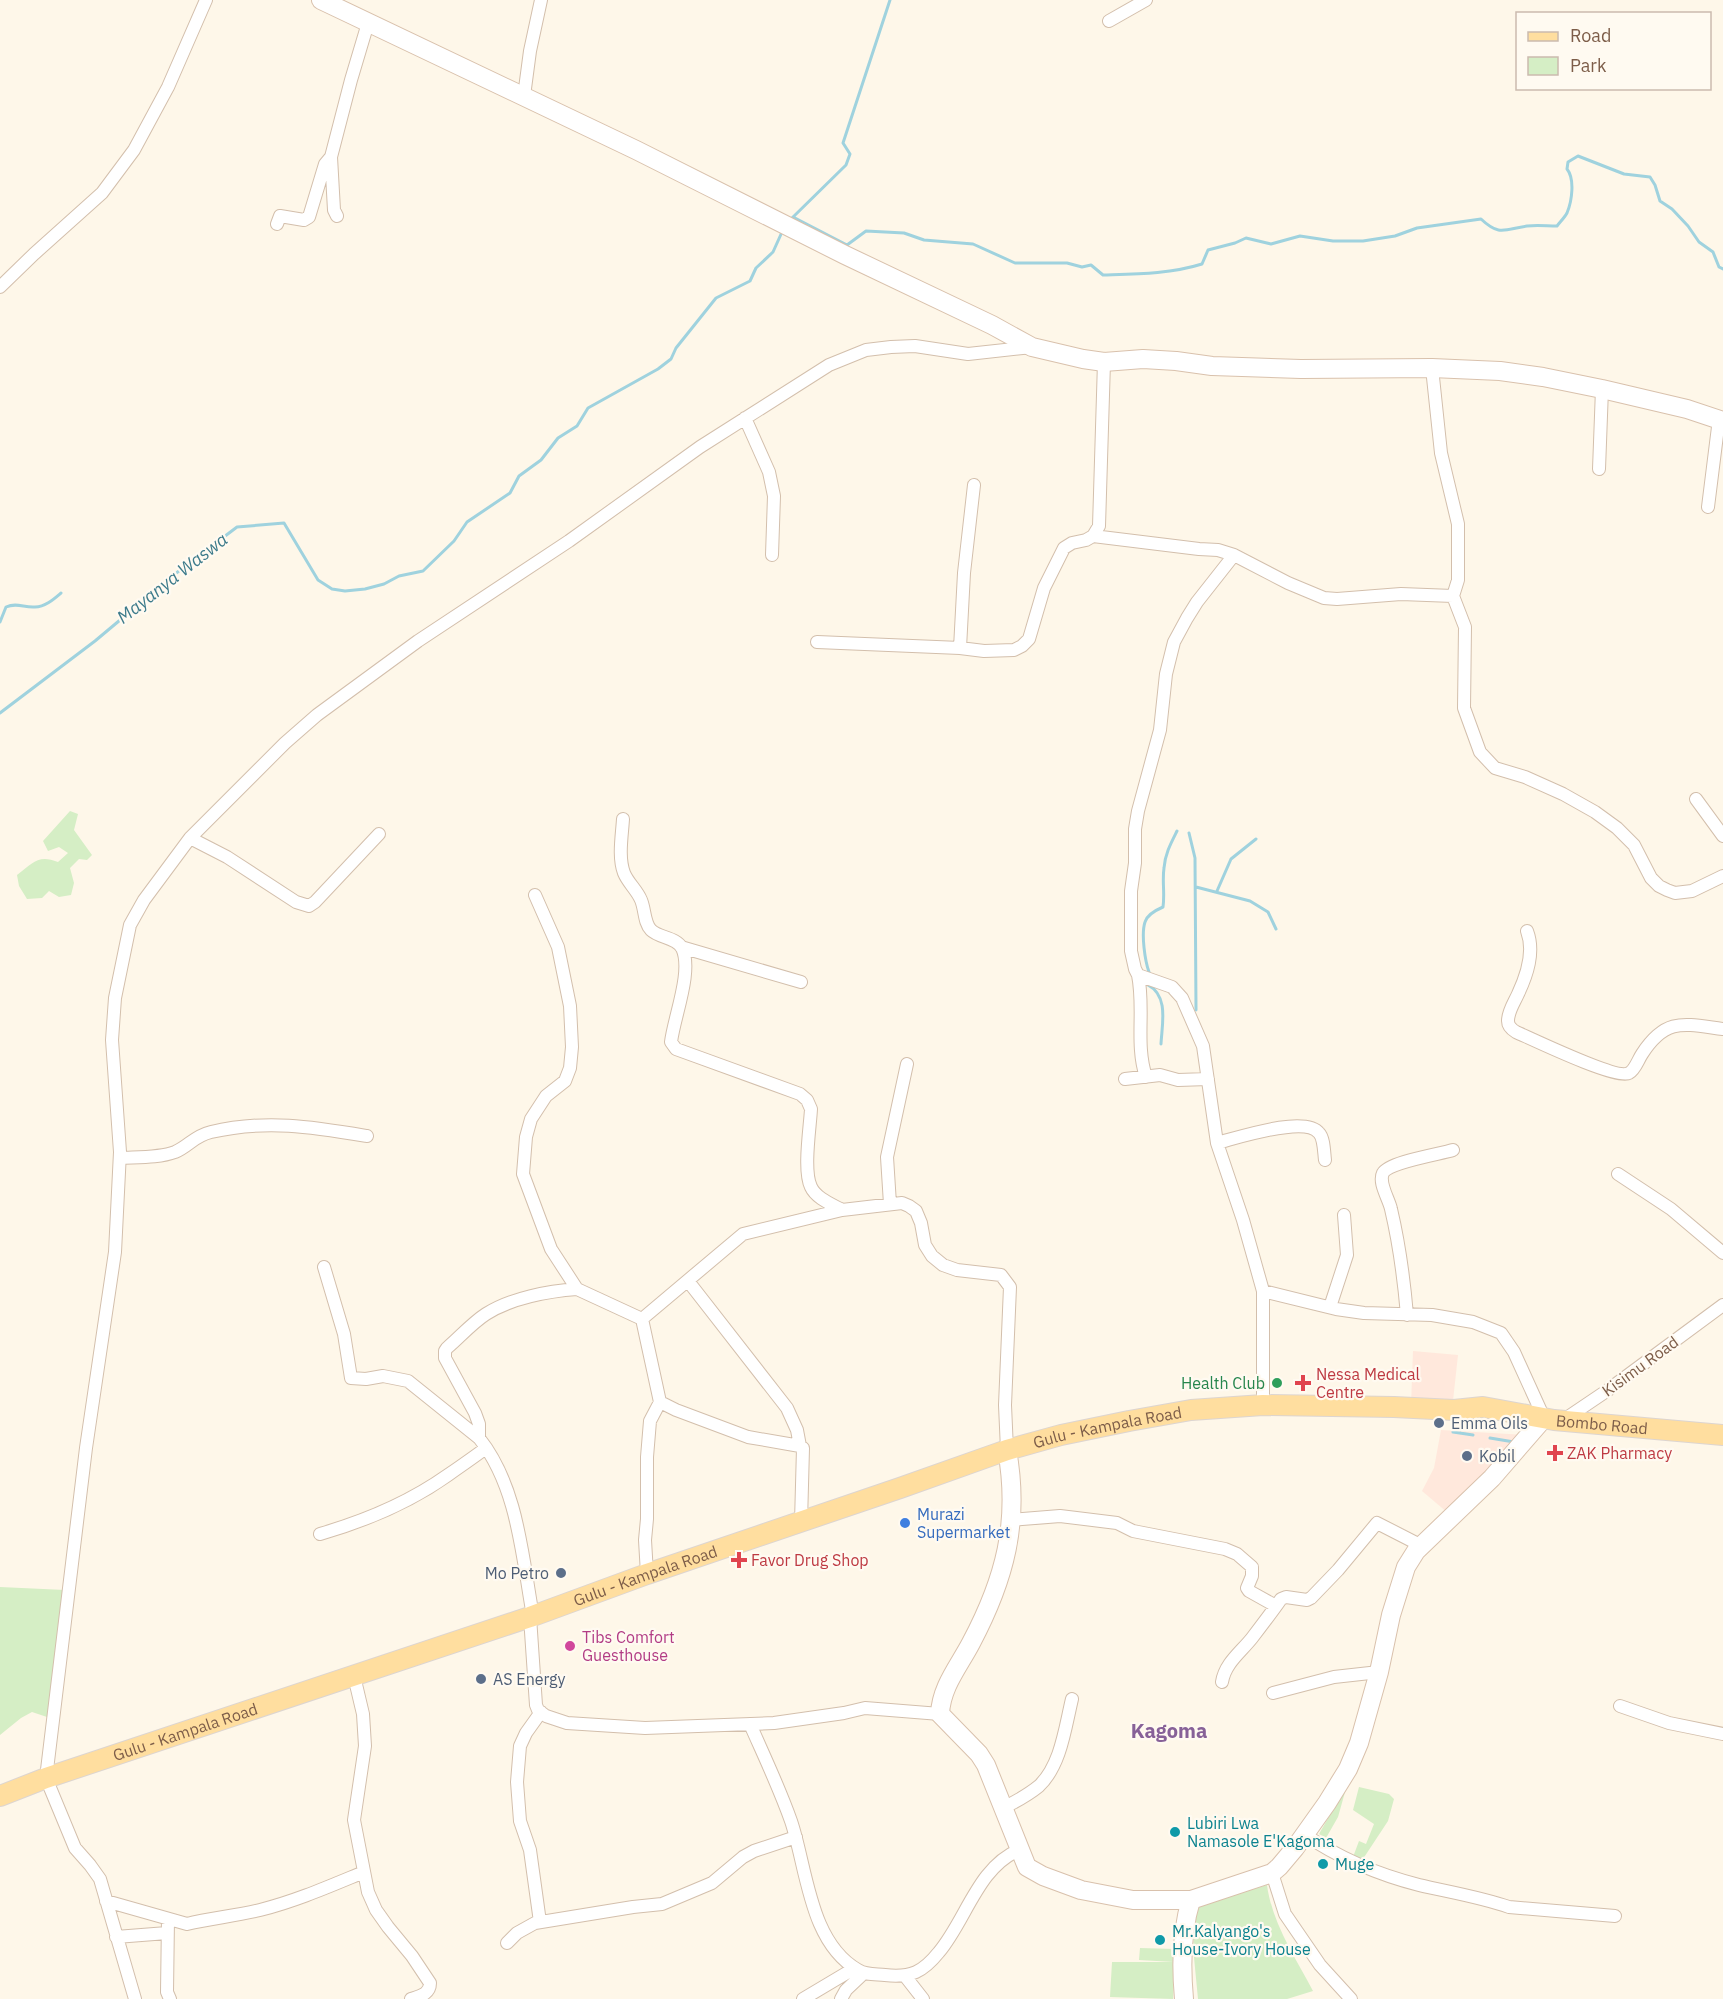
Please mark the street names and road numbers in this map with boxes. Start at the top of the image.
street label: Kisimu Road [1598,1332,1682,1400]
street label: Gulu - Kampala Road [1031,1402,1183,1452]
street label: Bombo Road [1555,1410,1649,1438]
street label: Gulu - Kampala Road [571,1541,720,1610]
street label: Gulu - Kampala Road [110,1698,260,1765]

